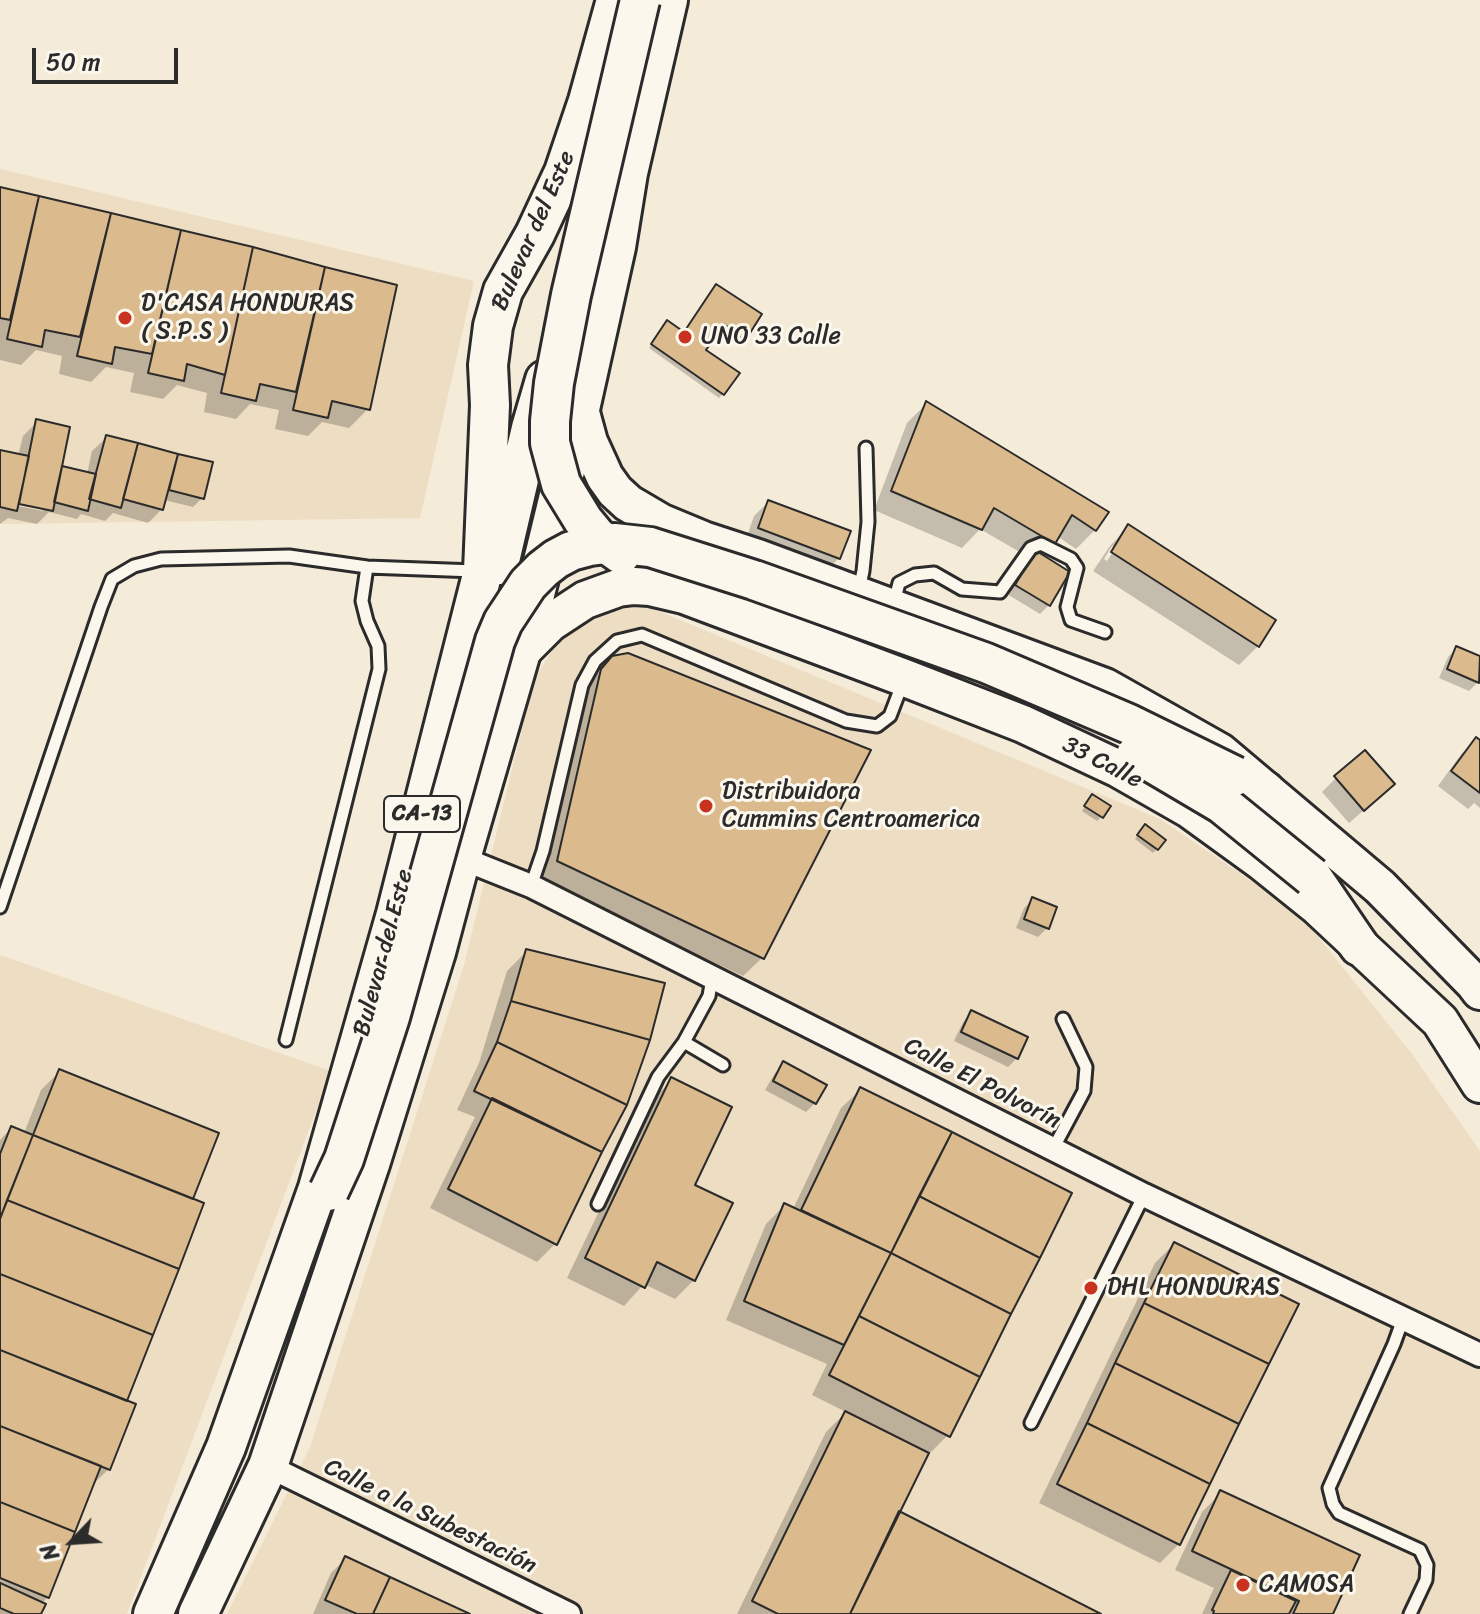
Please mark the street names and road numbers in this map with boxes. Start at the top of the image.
street label: Bulevar del Este [486,147,582,315]
street label: 33 Calle [1057,731,1147,795]
road number: CA-13 [384,796,460,832]
street label: Bulevar del Este [348,866,420,1040]
street label: Calle El Polvorín [899,1032,1065,1136]
street label: Calle a la Subestación [319,1453,541,1581]

